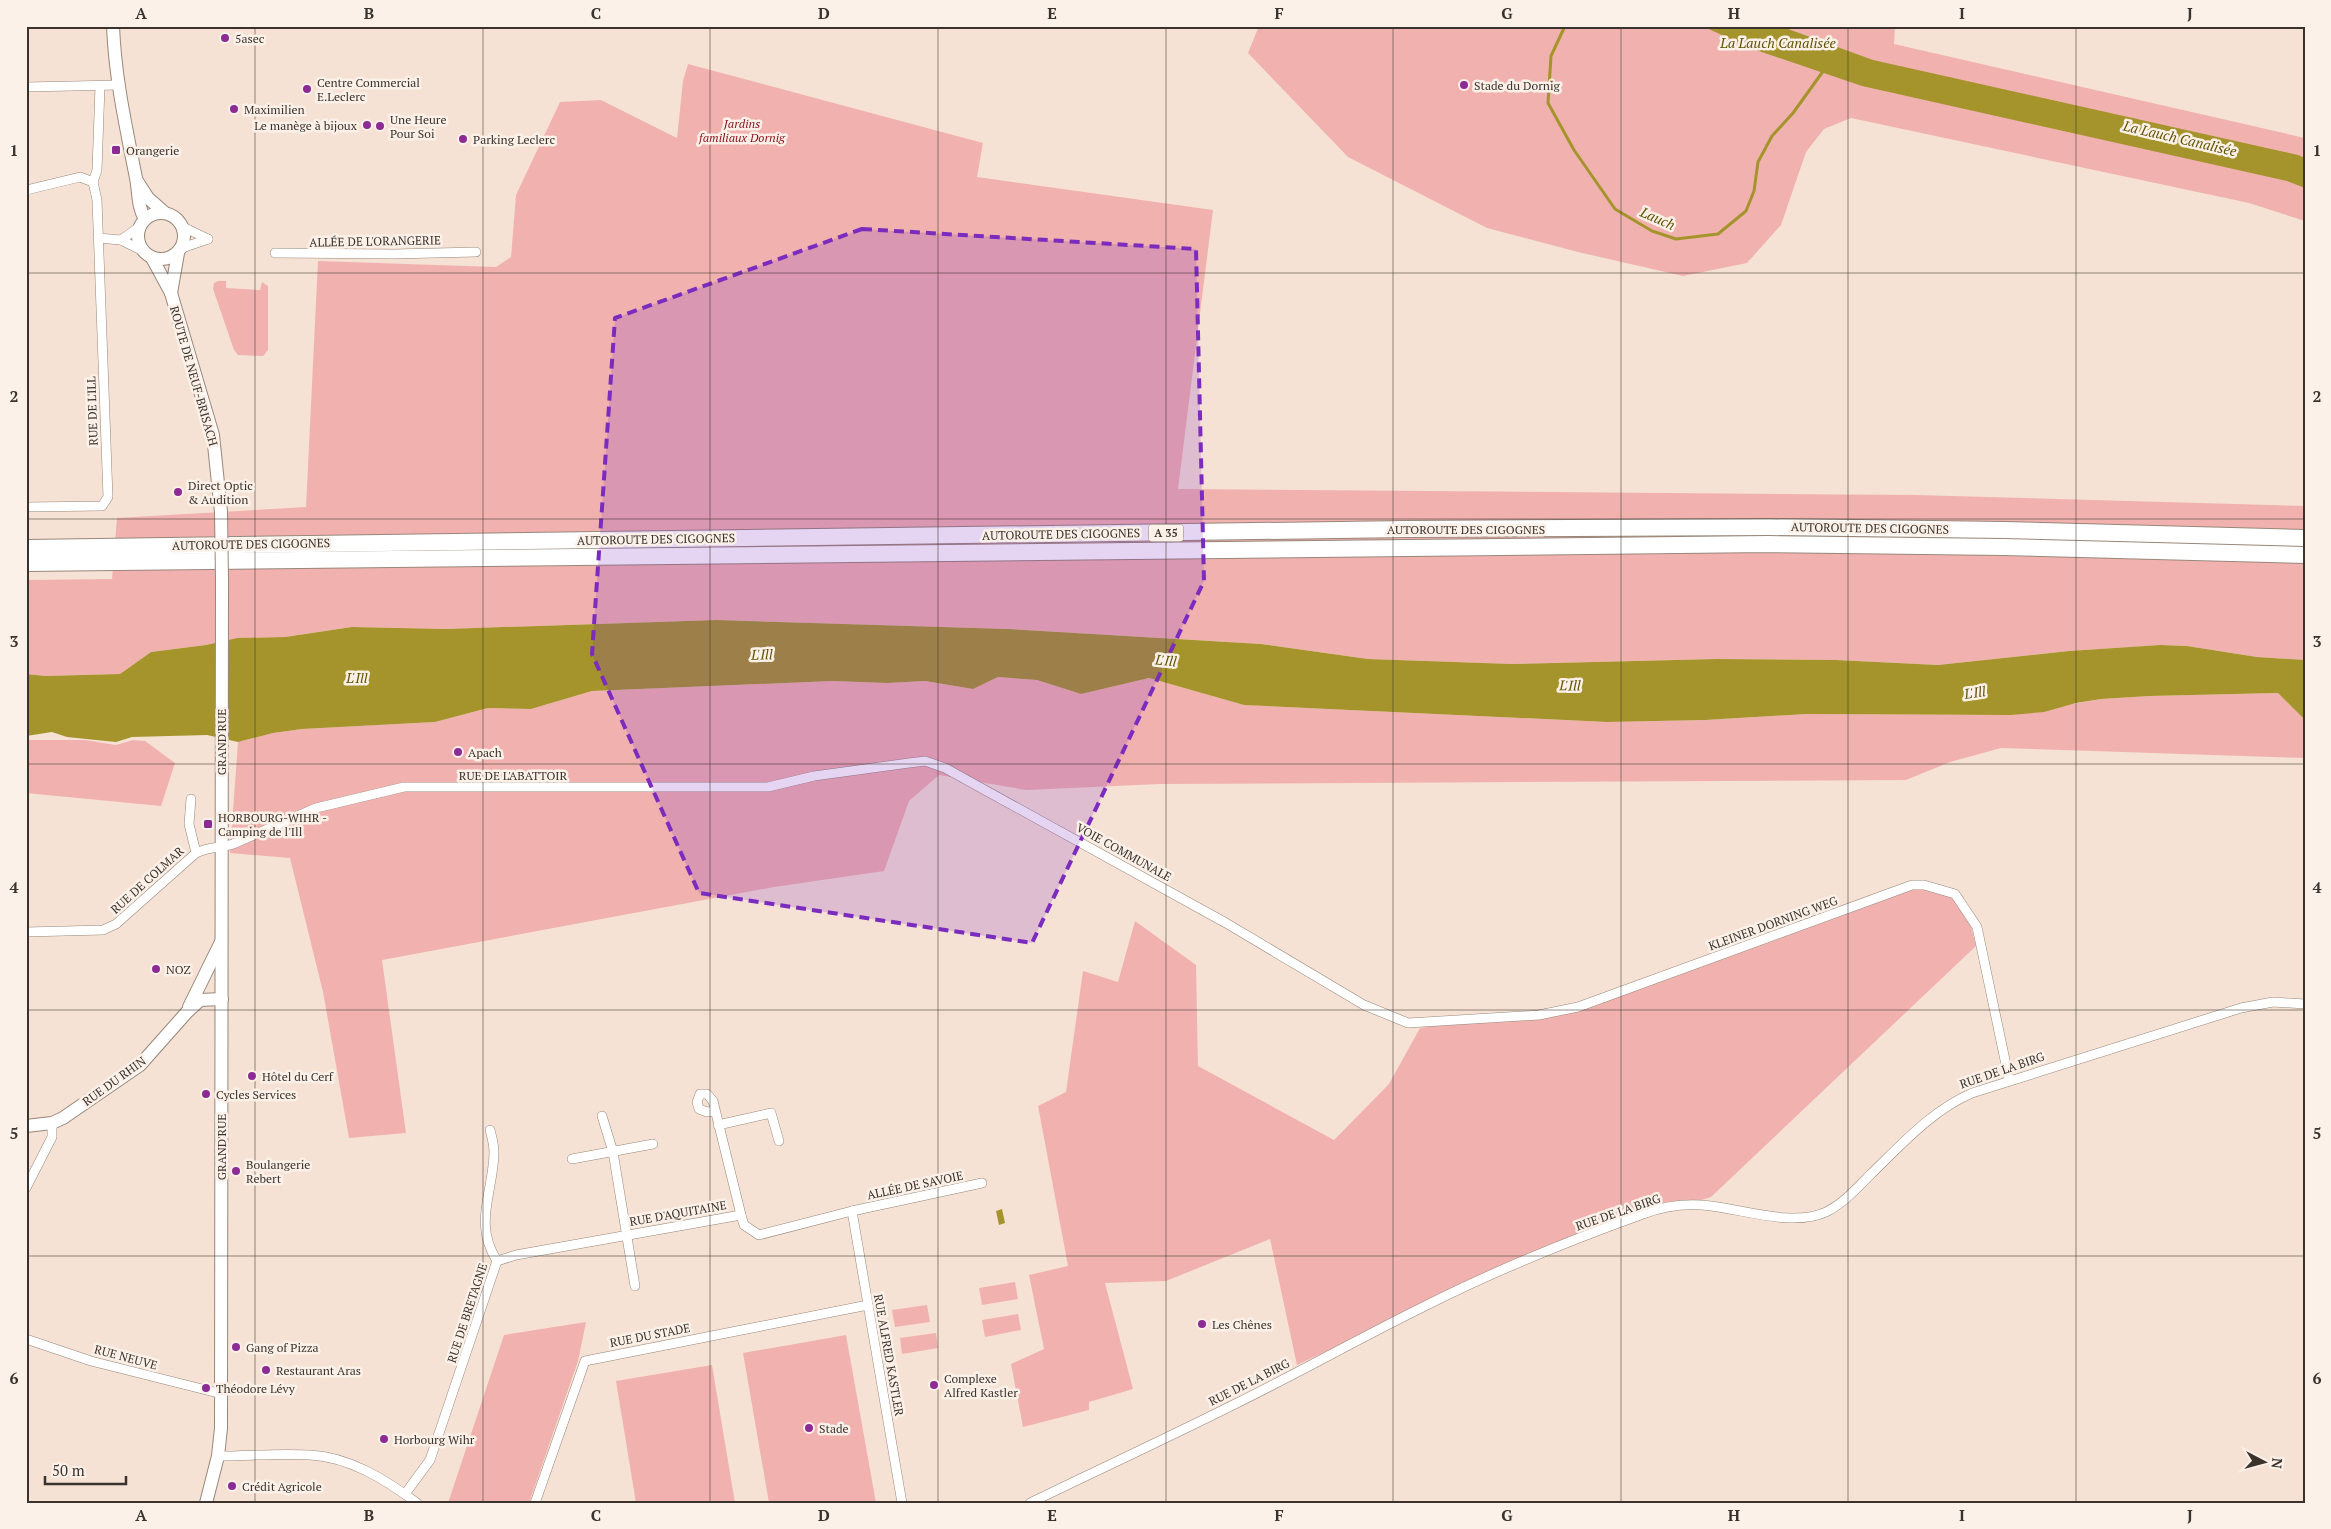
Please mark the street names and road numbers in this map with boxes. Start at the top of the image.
street label: ALLÉE DE L'ORANGERIE [309,232,441,250]
street label: ROUTE DE NEUF-BRISACH [167,304,221,448]
street label: RUE DE L'ILL [83,376,101,446]
street label: AUTOROUTE DES CIGOGNES [1791,519,1949,537]
street label: AUTOROUTE DES CIGOGNES [1387,522,1545,537]
road number: A 35 [1148,524,1184,542]
street label: AUTOROUTE DES CIGOGNES [982,525,1140,543]
street label: AUTOROUTE DES CIGOGNES [577,530,735,548]
street label: AUTOROUTE DES CIGOGNES [172,535,330,553]
street label: GRAND'RUE [214,709,229,775]
street label: RUE DE L'ABATTOIR [459,768,568,783]
street label: VOIE COMMUNALE [1074,820,1174,884]
street label: RUE DE COLMAR [107,843,187,917]
street label: KLEINER DORNING WEG [1706,892,1840,953]
street label: RUE DE LA BIRG [1958,1048,2047,1092]
street label: RUE DU RHIN [79,1053,149,1109]
street label: GRAND'RUE [214,1114,229,1180]
street label: ALLÉE DE SAVOIE [866,1167,964,1203]
street label: RUE DE LA BIRG [1574,1190,1663,1234]
street label: RUE D'AQUITAINE [628,1197,728,1229]
street label: RUE DE BRETAGNE [444,1261,490,1365]
street label: RUE ALFRED KASTLER [871,1293,907,1417]
street label: RUE DU STADE [608,1320,692,1350]
street label: RUE NEUVE [93,1341,159,1373]
street label: RUE DE LA BIRG [1206,1355,1293,1409]

